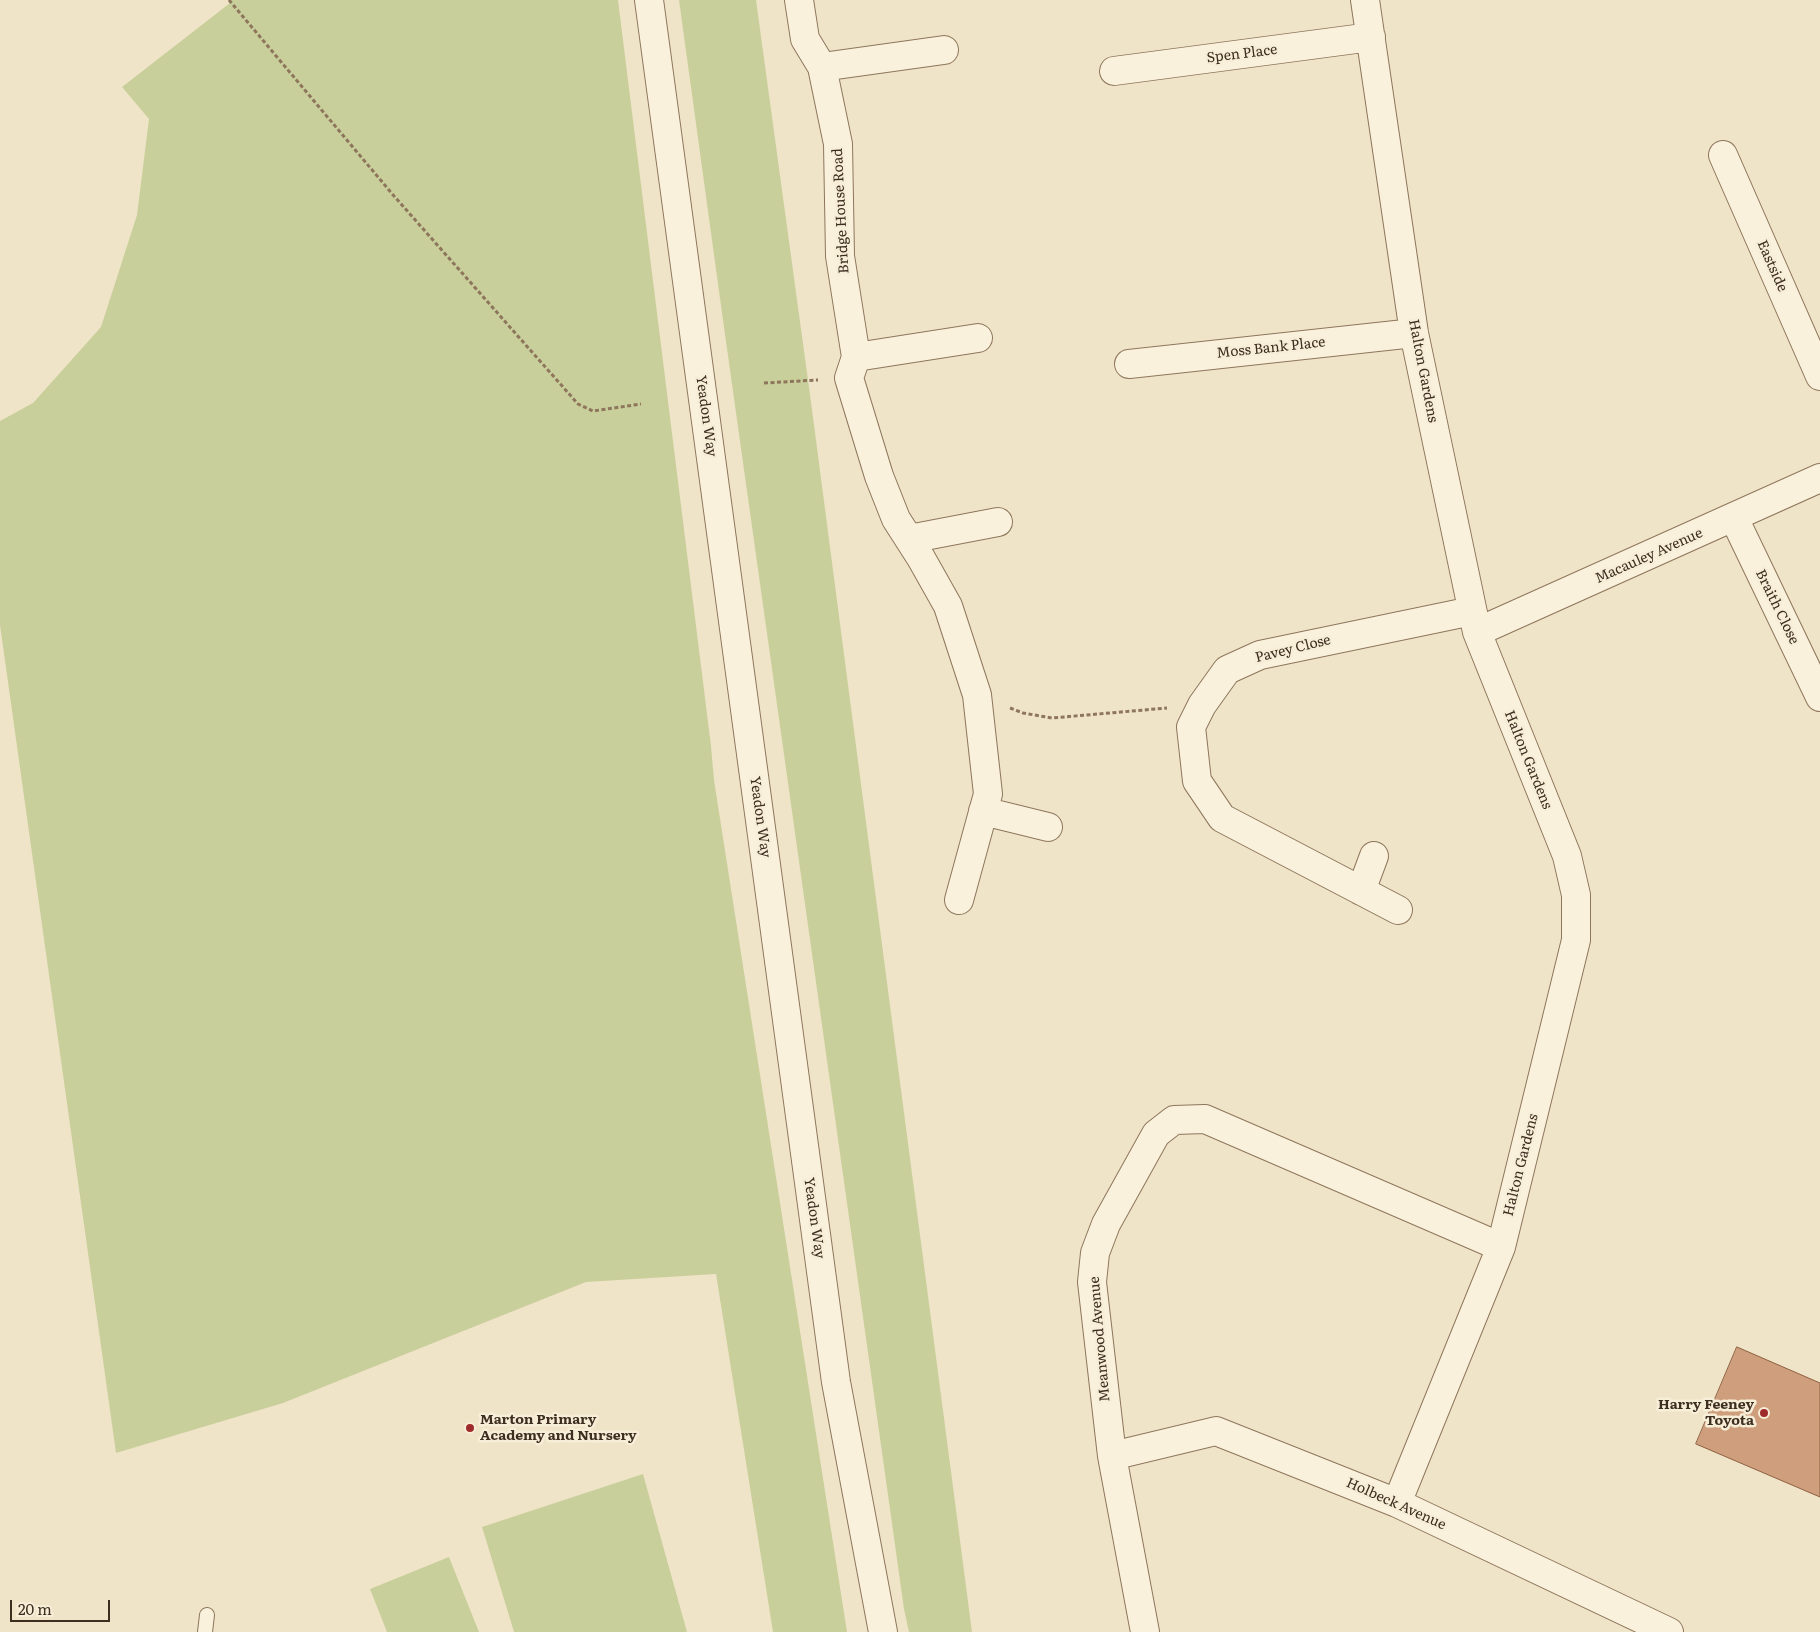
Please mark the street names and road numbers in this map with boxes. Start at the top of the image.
street label: Spen Place [1206,41,1278,67]
street label: Bridge House Road [829,148,853,274]
street label: Eastside [1753,238,1791,294]
street label: Halton Gardens [1405,318,1441,424]
street label: Moss Bank Place [1216,334,1326,362]
street label: Yeadon Way [692,374,720,458]
street label: Macauley Avenue [1593,525,1705,587]
street label: Braith Close [1752,567,1802,647]
street label: Pavey Close [1254,632,1332,666]
street label: Halton Gardens [1501,708,1555,812]
street label: Yeadon Way [746,775,774,859]
street label: Halton Gardens [1500,1112,1542,1218]
street label: Yeadon Way [800,1176,828,1260]
street label: Meanwood Avenue [1086,1276,1114,1402]
street label: Holbeck Avenue [1344,1474,1448,1534]

